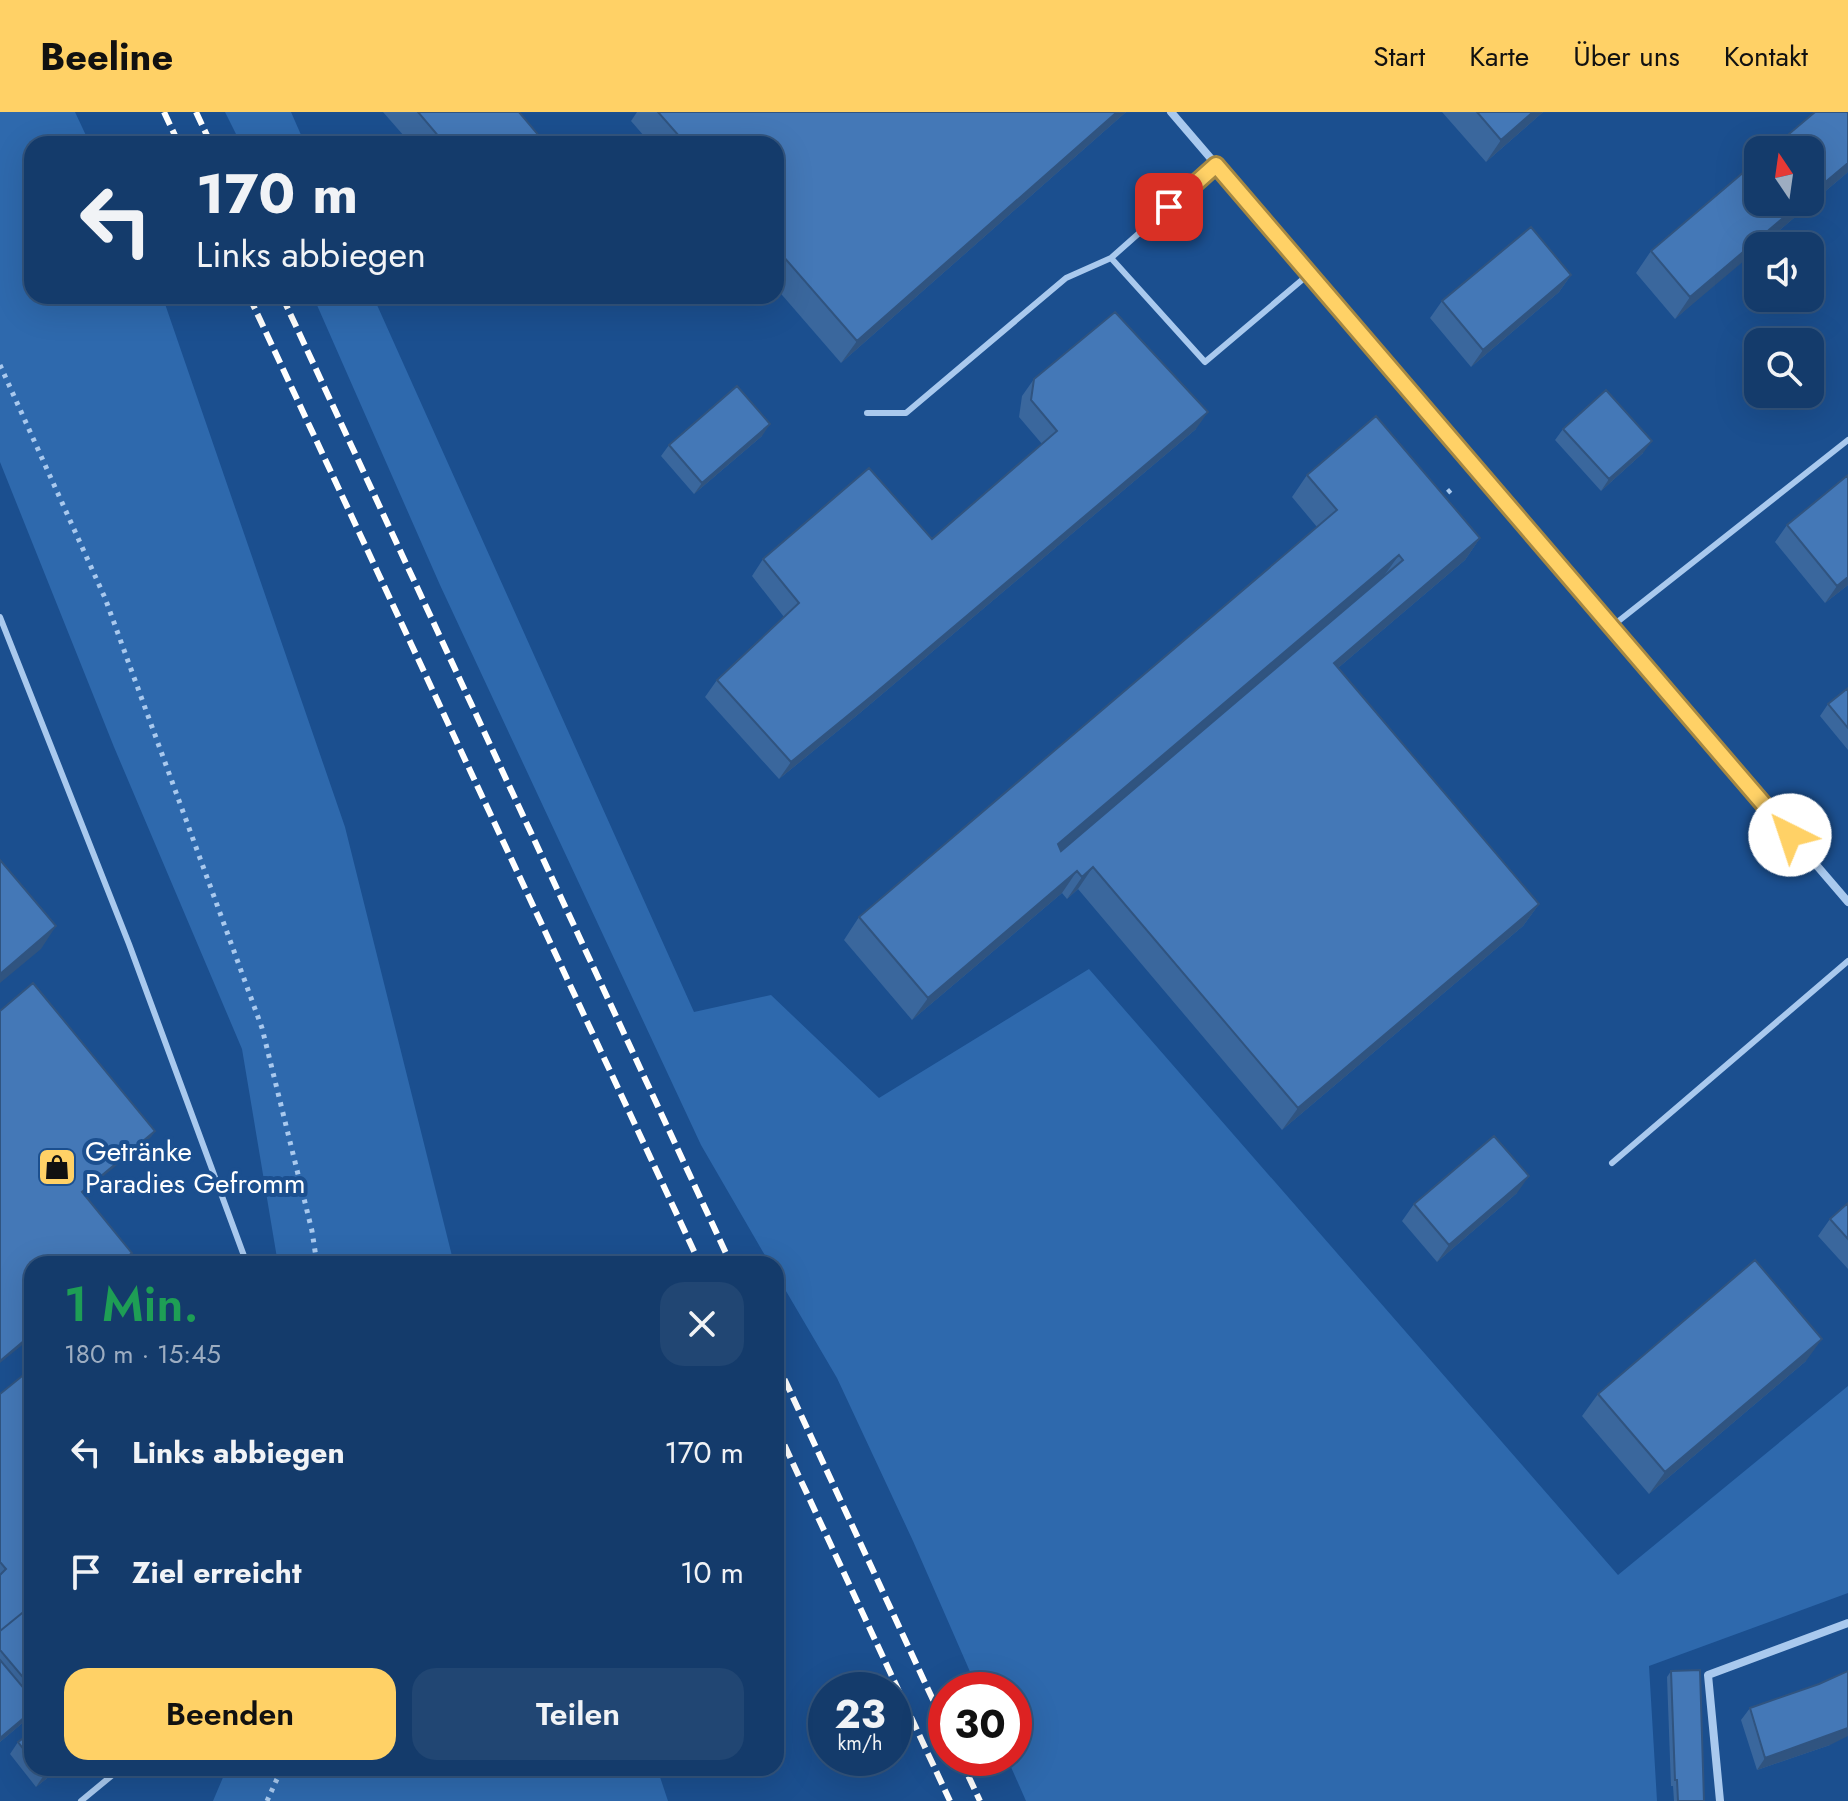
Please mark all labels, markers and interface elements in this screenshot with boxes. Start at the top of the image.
text: Beeline [40,29,173,84]
text: Start [1373,36,1425,77]
text: Karte [1469,36,1529,77]
text: Über uns [1573,36,1680,77]
text: Kontakt [1724,36,1808,77]
north arrow [1744,136,1824,216]
map controls [1744,136,1824,408]
text: 170 m [196,153,358,234]
icon: left [64,168,168,272]
pin [1135,173,1203,241]
icon: arrive [1147,185,1191,229]
text: Links abbiegen [196,228,426,280]
button: sound [1744,232,1824,312]
button: search [1744,328,1824,408]
position arrow [1748,793,1832,877]
place label: Getränke Paradies Gefromm [85,1131,306,1204]
shop icon: Getränke Paradies Gefromm [36,1146,78,1188]
text: 1 Min. [64,1270,199,1339]
button: close [660,1282,744,1366]
text: 180 m · 15:45 [64,1335,221,1373]
icon: left [64,1430,108,1474]
text: Links abbiegen [132,1431,345,1474]
text: 170 m [664,1431,744,1474]
icon: arrive [64,1550,108,1594]
text: Ziel erreicht [132,1551,301,1594]
text: 10 m [680,1551,744,1594]
button: Beenden [64,1668,396,1760]
button: Teilen [412,1668,744,1760]
speed limit sign: 30 [928,1672,1032,1776]
text: 23 [834,1685,886,1743]
text: km/h [837,1729,883,1758]

